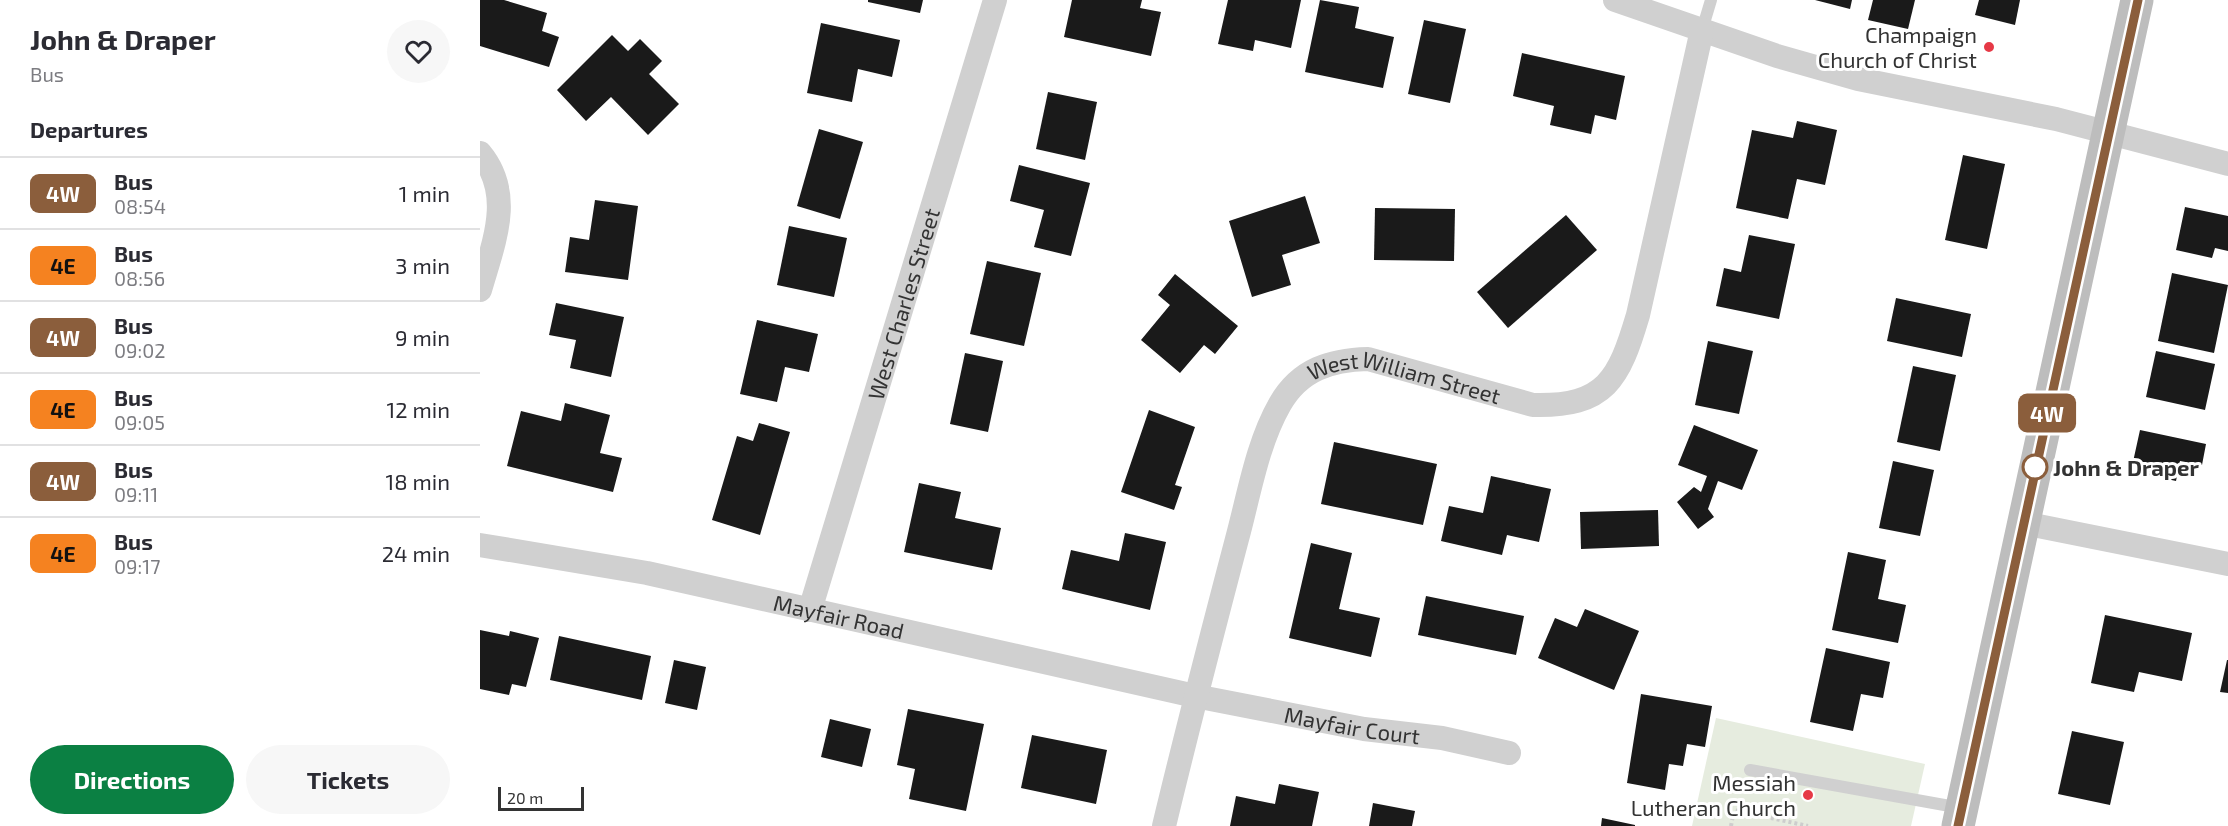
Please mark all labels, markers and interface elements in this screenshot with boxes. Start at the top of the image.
button: heart [387,20,450,83]
place label: Champaign Church of Christ [1818,21,1977,72]
text: John & Draper [30,22,216,56]
marker: Champaign Church of Christ [1982,40,1996,54]
text: Bus [30,62,64,86]
text: Departures [30,116,148,142]
text: Bus [114,168,153,194]
text: 1 min [399,180,450,206]
text: 4W [46,181,80,206]
text: 08:54 [114,194,166,218]
street label: West Charles Street [862,205,944,403]
text: Bus [114,240,153,266]
text: 3 min [395,252,450,278]
text: 4E [50,253,76,278]
text: 08:56 [114,266,165,290]
text: Bus [114,312,153,338]
text: 9 min [395,324,450,350]
text: 4W [46,325,80,350]
text: 09:02 [114,338,166,362]
street label: West William Street [1303,345,1504,408]
text: Bus [114,384,153,410]
line badge: 4W [2020,394,2074,432]
text: 12 min [386,396,450,422]
text: 4E [50,397,76,422]
text: 4W [2030,401,2064,426]
text: 09:05 [114,410,165,434]
marker: John & Draper [2022,454,2048,480]
place label: John & Draper [2053,454,2199,480]
text: Bus [114,456,153,482]
text: 18 min [385,468,450,494]
text: 4W [46,469,80,494]
text: 09:11 [114,482,158,506]
text: Bus [114,528,153,554]
text: 24 min [382,540,450,566]
text: 4E [50,541,76,566]
text: 09:17 [114,554,160,578]
street label: Mayfair Road [771,589,907,643]
street label: Mayfair Court [1282,701,1421,748]
button: Directions [30,745,234,814]
button: Tickets [246,745,450,814]
place label: Messiah Lutheran Church [1631,769,1796,820]
scale bar [498,784,584,812]
text: 20 m [507,788,543,807]
marker: Messiah Lutheran Church [1801,788,1815,802]

